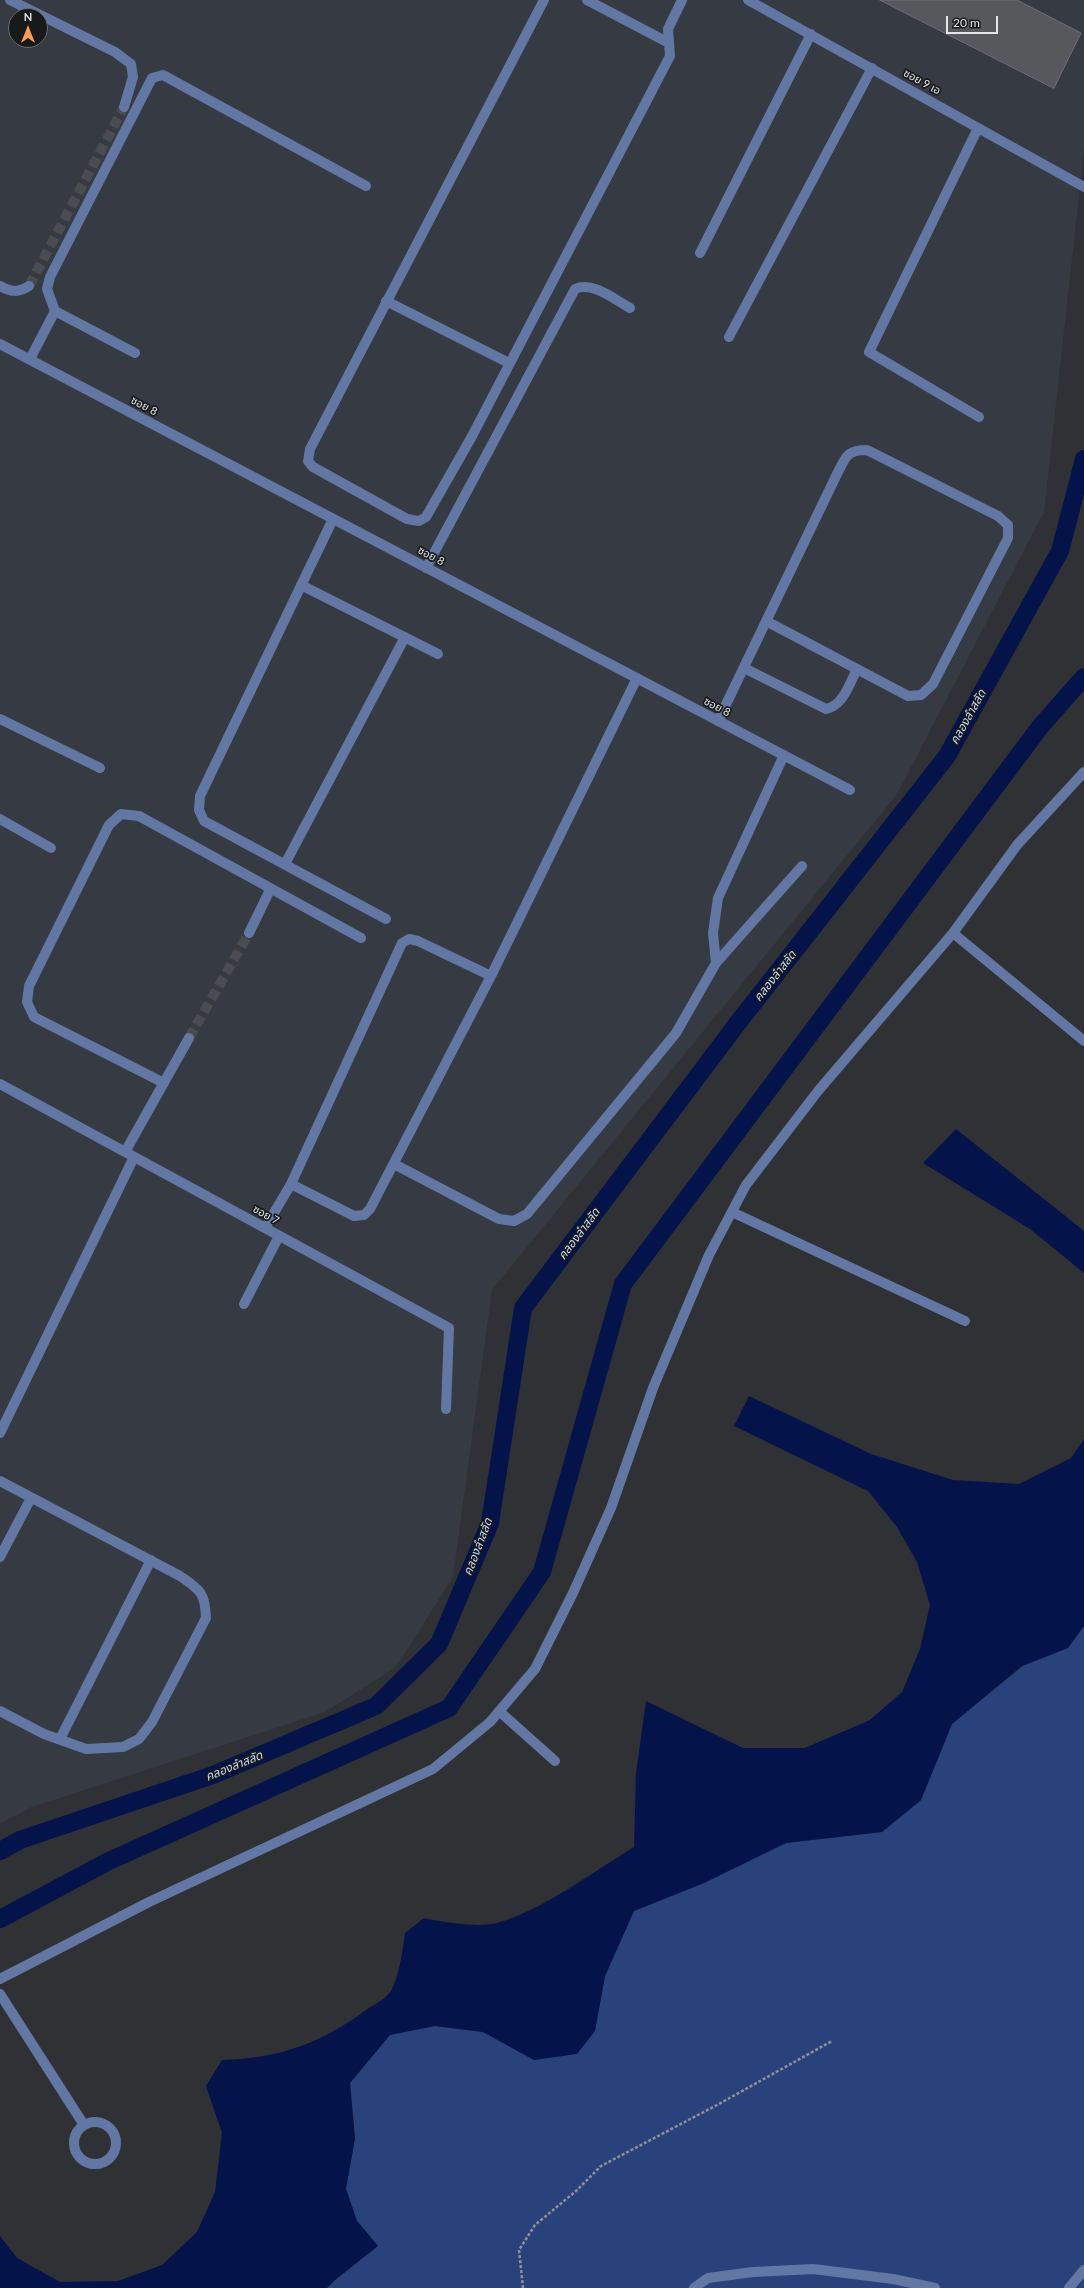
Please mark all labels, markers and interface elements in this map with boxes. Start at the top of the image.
north arrow [8,8,48,48]
scale bar [948,8,1000,34]
text: N [24,10,32,23]
text: 20 m [953,15,980,30]
street label: ซอย 9 เอ [901,66,943,98]
street label: ซอย 8 [128,394,160,418]
street label: ซอย 8 [415,544,447,568]
water label: คลองลำสลัด [947,687,989,747]
street label: ซอย 8 [701,695,733,719]
water label: คลองลำสลัด [751,948,799,1004]
street label: ซอย 7 [250,1202,282,1228]
water label: คลองลำสลัด [555,1206,603,1262]
water label: คลองลำสลัด [460,1516,496,1578]
water label: คลองลำสลัด [203,1748,265,1784]

